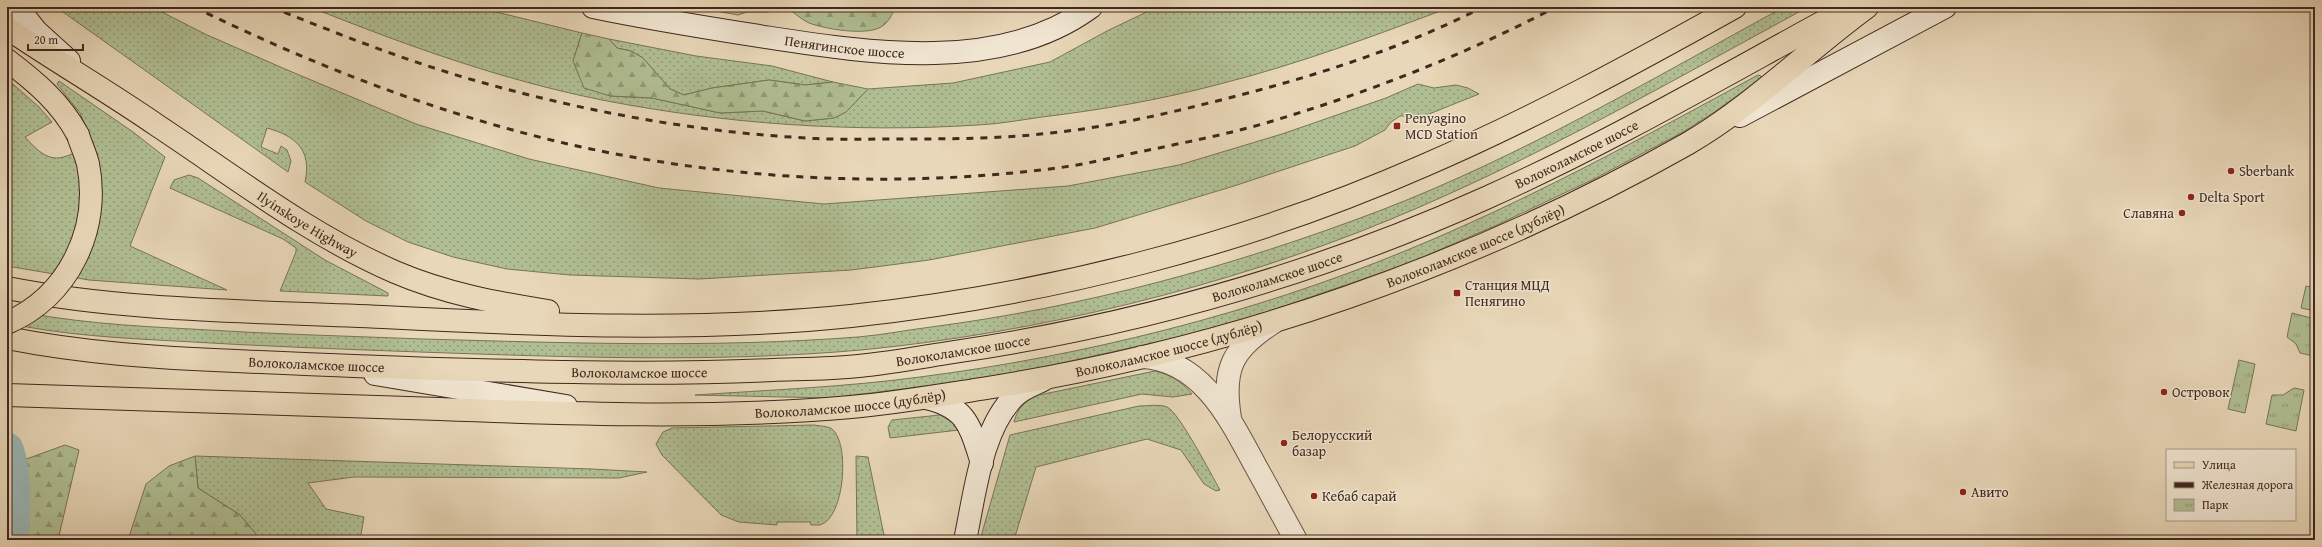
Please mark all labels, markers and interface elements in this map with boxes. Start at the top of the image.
scale bar [28,26,83,52]
street label: Пенягинское шоссе [783,30,905,63]
text: 20 m [34,31,58,48]
place label: Penyagino MCD Station [1405,108,1478,144]
street label: Волоколамское шоссе [1511,114,1642,193]
marker: Penyagino MCD Station [1392,121,1402,131]
place label: Sberbank [2239,161,2295,181]
marker: Sberbank [2226,166,2236,176]
street label: Ilyinskoye Highway [253,186,361,262]
place label: Delta Sport [2199,187,2265,207]
marker: Delta Sport [2186,192,2196,202]
street label: Волоколамское шоссе (дублёр) [1384,199,1568,292]
place label: Славяна [2123,203,2174,223]
marker: Славяна [2177,208,2187,218]
street label: Волоколамское шоссе [1210,246,1346,307]
place label: Станция МЦД Пенягино [1465,275,1550,311]
marker: Станция МЦД Пенягино [1452,288,1462,298]
street label: Волоколамское шоссе (дублёр) [1074,315,1265,382]
street label: Волоколамское шоссе [894,329,1032,371]
street label: Волоколамское шоссе [248,352,385,377]
street label: Волоколамское шоссе [571,362,708,383]
place label: Островок [2172,382,2230,402]
street label: Волоколамское шоссе (дублёр) [754,385,947,423]
marker: Островок [2159,387,2169,397]
place label: Белорусский базар [1292,425,1372,461]
marker: Белорусский базар [1279,438,1289,448]
legend [2166,449,2296,521]
text: Улица [2202,456,2236,473]
text: Железная дорога [2201,476,2293,493]
place label: Авито [1971,482,2009,502]
place label: Кебаб сарай [1322,486,1397,506]
marker: Авито [1958,487,1968,497]
marker: Кебаб сарай [1309,491,1319,501]
text: Парк [2202,496,2229,513]

